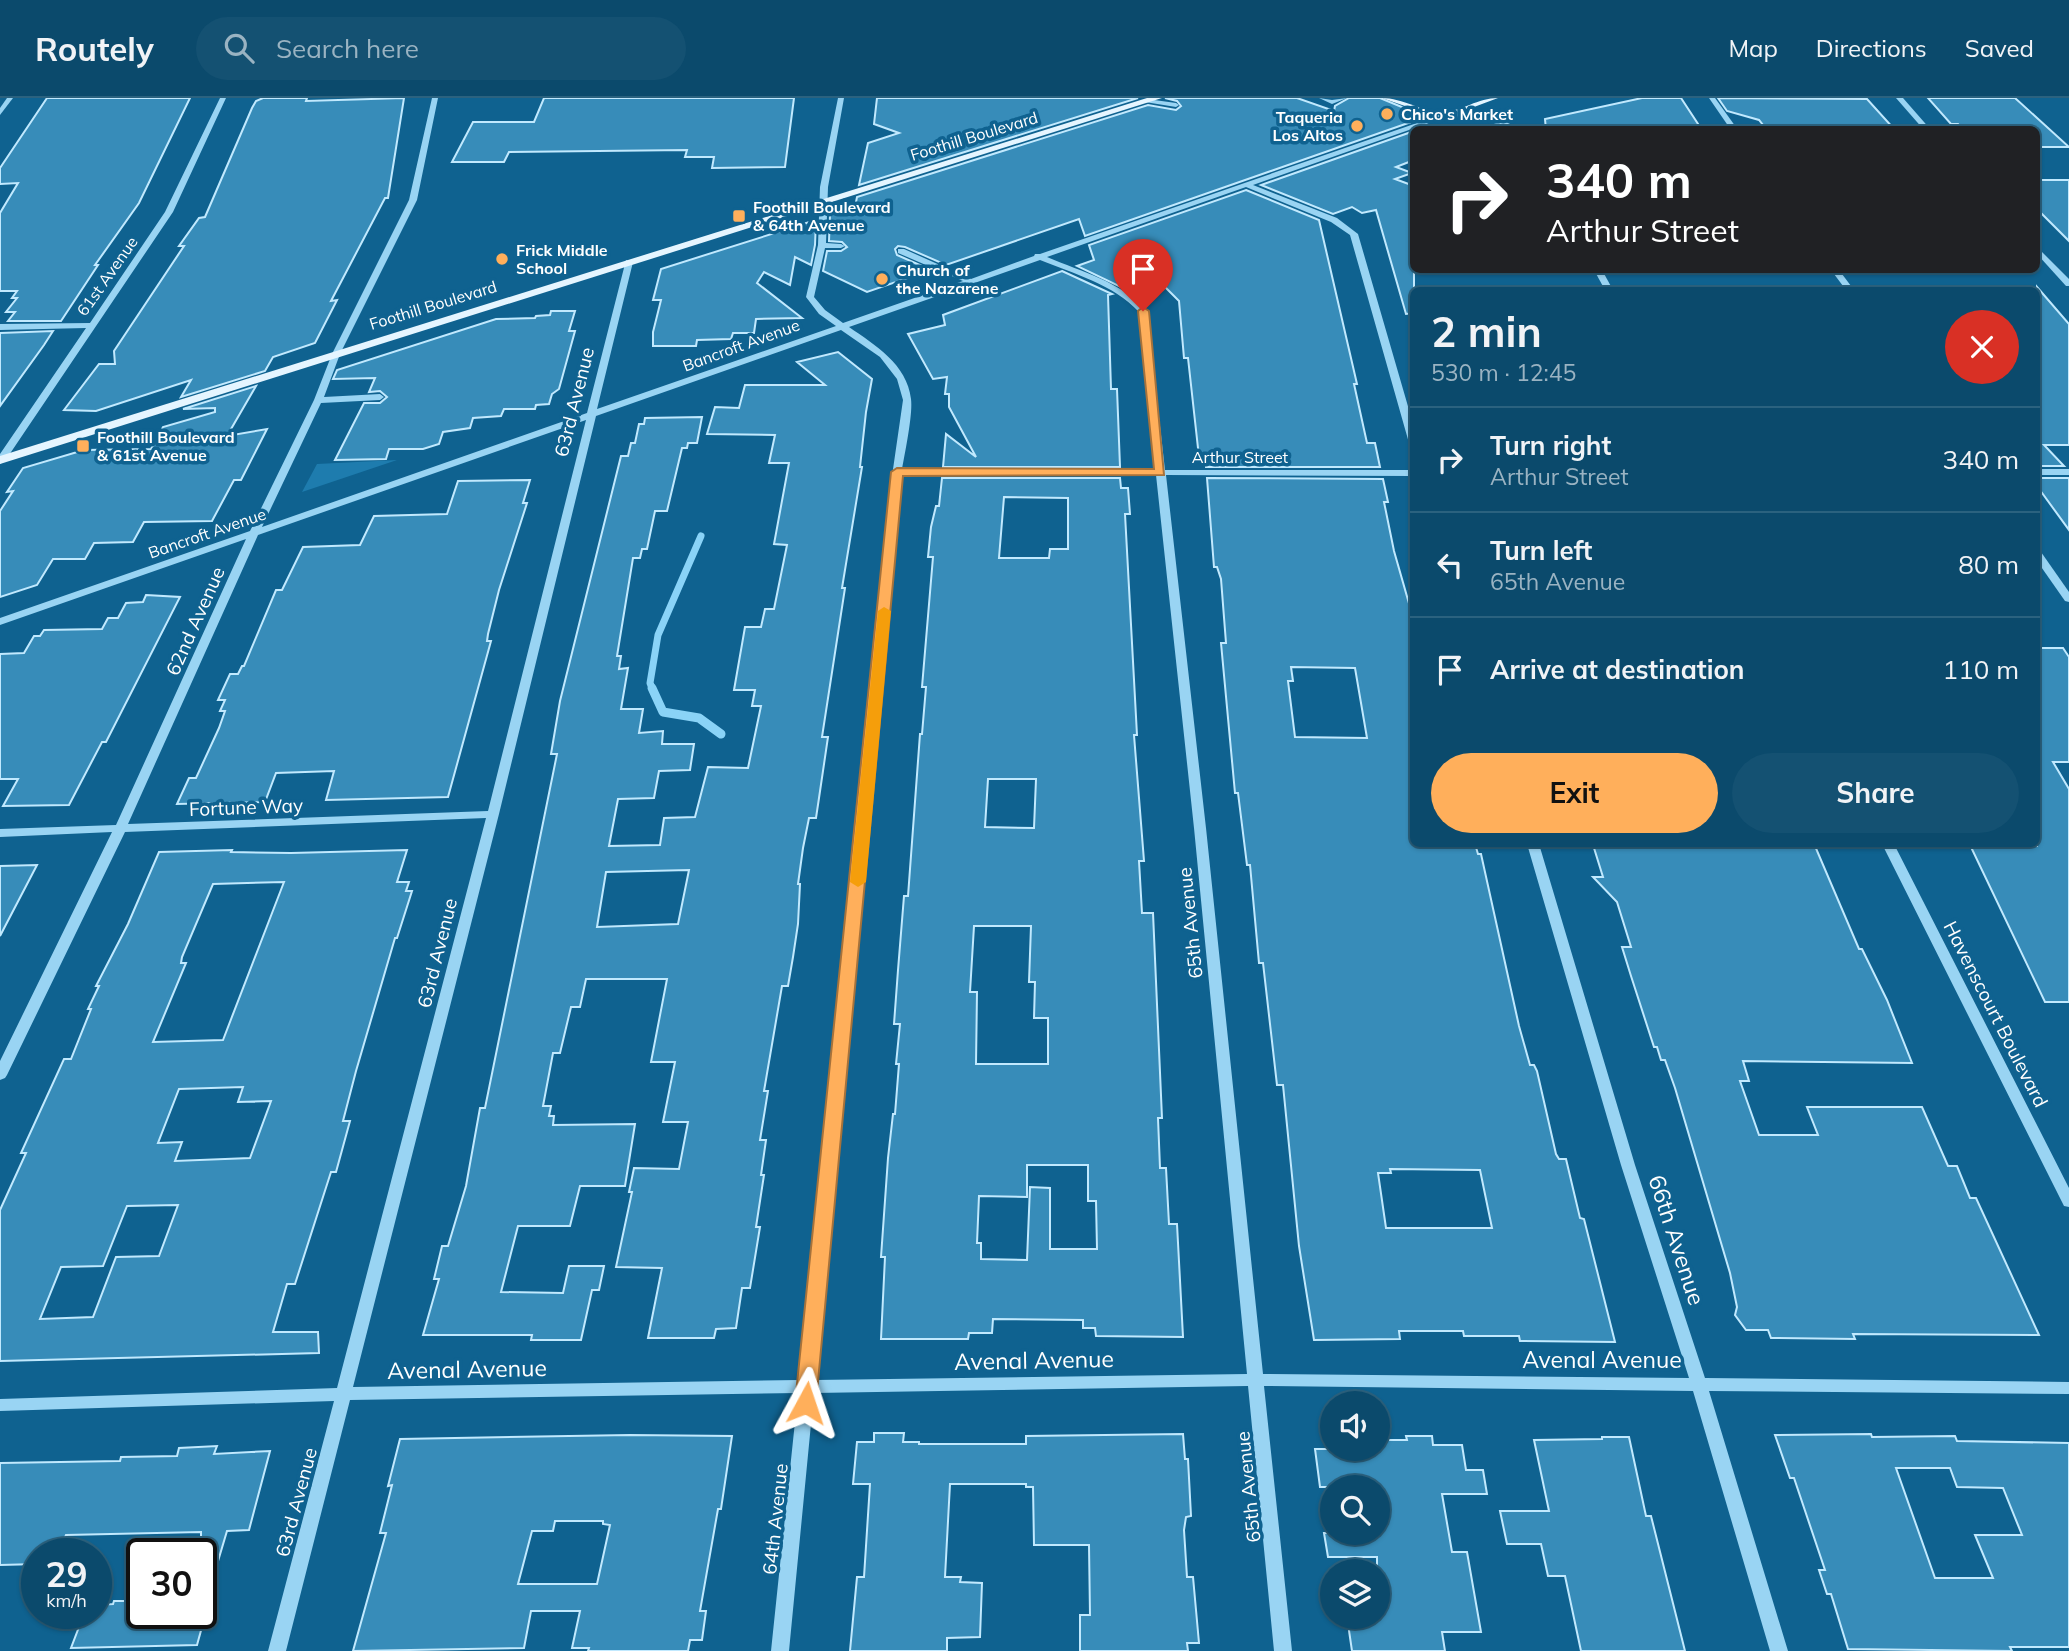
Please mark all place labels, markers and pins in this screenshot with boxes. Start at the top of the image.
place label: Chico's Market [1401,104,1513,124]
marker: Chico's Market [1379,106,1395,122]
place label: Taqueria Los Altos [1273,107,1343,145]
marker: Taqueria Los Altos [1349,118,1365,134]
place label: Foothill Boulevard & 64th Avenue [753,197,891,235]
marker: Foothill Boulevard & 64th Avenue [731,208,747,224]
pin [1113,239,1173,311]
place label: Frick Middle School [516,240,608,278]
marker: Frick Middle School [494,251,510,267]
place label: Church of the Nazarene [896,260,999,298]
marker: Church of the Nazarene [874,271,890,287]
place label: Foothill Boulevard & 61st Avenue [97,427,235,465]
marker: Foothill Boulevard & 61st Avenue [75,438,91,454]

